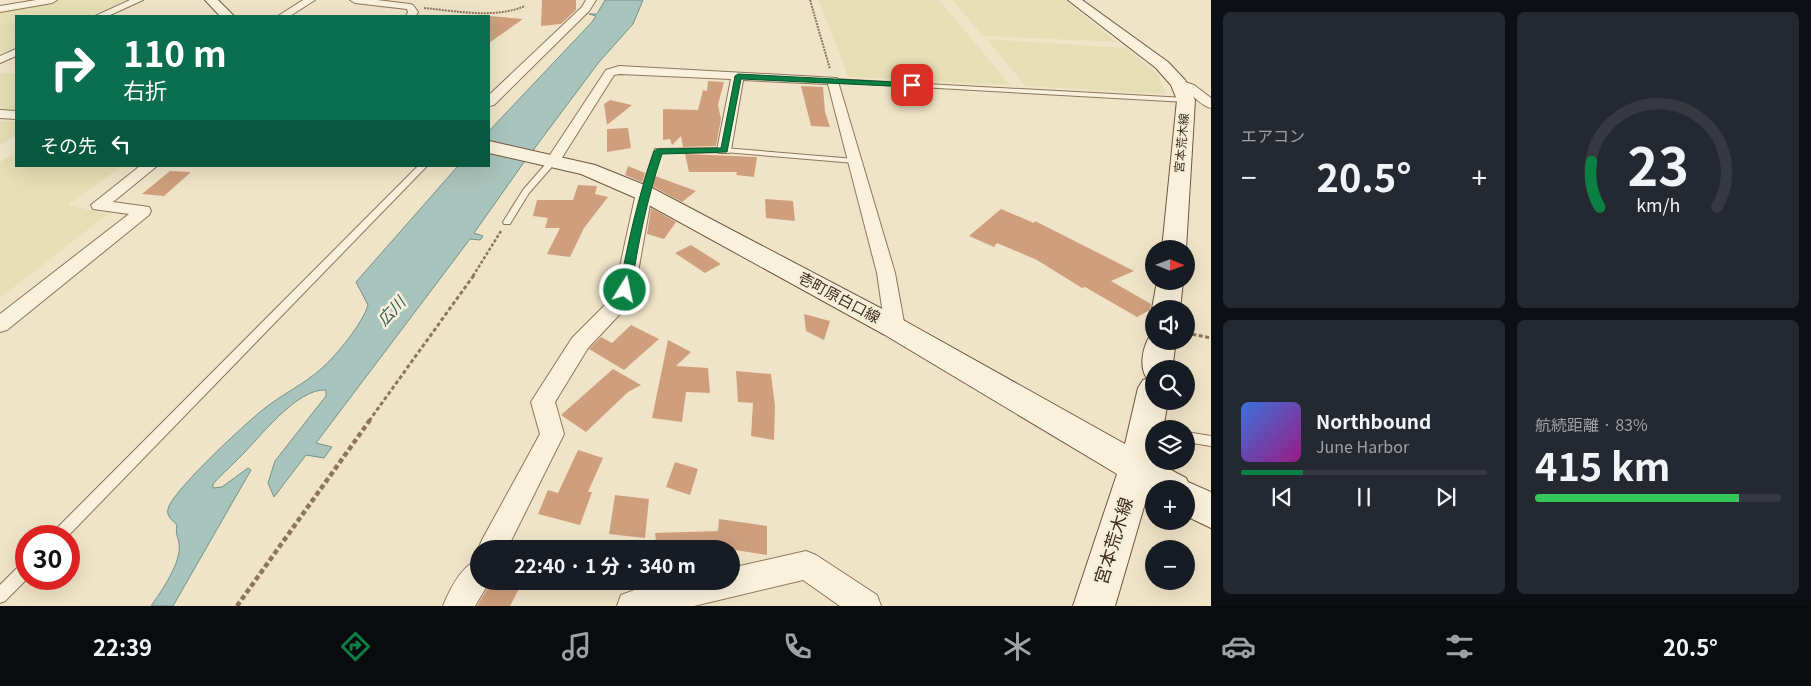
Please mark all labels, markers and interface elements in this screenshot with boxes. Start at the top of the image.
text: 110 m [123,26,227,77]
icon: right [40,35,105,100]
pin [891,64,933,106]
icon: arrive [898,71,926,99]
text: 右折 [123,73,167,105]
street label: 宮本荒木線 [1169,112,1192,174]
text: エアコン [1241,123,1305,147]
text: 23 [1627,126,1689,201]
icon: left [107,130,135,158]
text: その先 [40,131,97,158]
text: 20.5° [1317,148,1411,203]
text: − [1241,156,1257,196]
text: + [1471,156,1487,196]
text: km/h [1636,191,1680,217]
north arrow [1145,240,1195,290]
map controls [1145,240,1195,590]
position arrow [598,263,650,315]
street label: 壱町原白口線 [795,266,884,327]
water label: 広川 [371,289,411,330]
button: sound [1145,300,1195,350]
button: search [1145,360,1195,410]
text: Northbound [1316,407,1431,434]
text: 航続距離 · 83% [1535,412,1648,436]
button: layers [1145,420,1195,470]
text: June Harbor [1316,434,1409,458]
text: 415 km [1535,437,1670,492]
button: + [1145,480,1195,530]
icon: previous [1268,483,1296,511]
icon: pause [1350,483,1378,511]
icon: next [1432,483,1460,511]
street label: 宮本荒木線 [1086,494,1138,587]
speed limit sign: 30 [15,525,80,590]
button: − [1145,540,1195,590]
text: 22:40 · 1 分 · 340 m [514,551,696,578]
icon: directions [338,629,373,664]
icon: music [559,629,594,664]
icon: phone [780,629,815,664]
icon: climate [1000,629,1035,664]
icon: car [1221,629,1256,664]
icon: filters [1442,629,1477,664]
text: 22:39 [93,630,152,662]
text: 20.5° [1663,630,1718,662]

